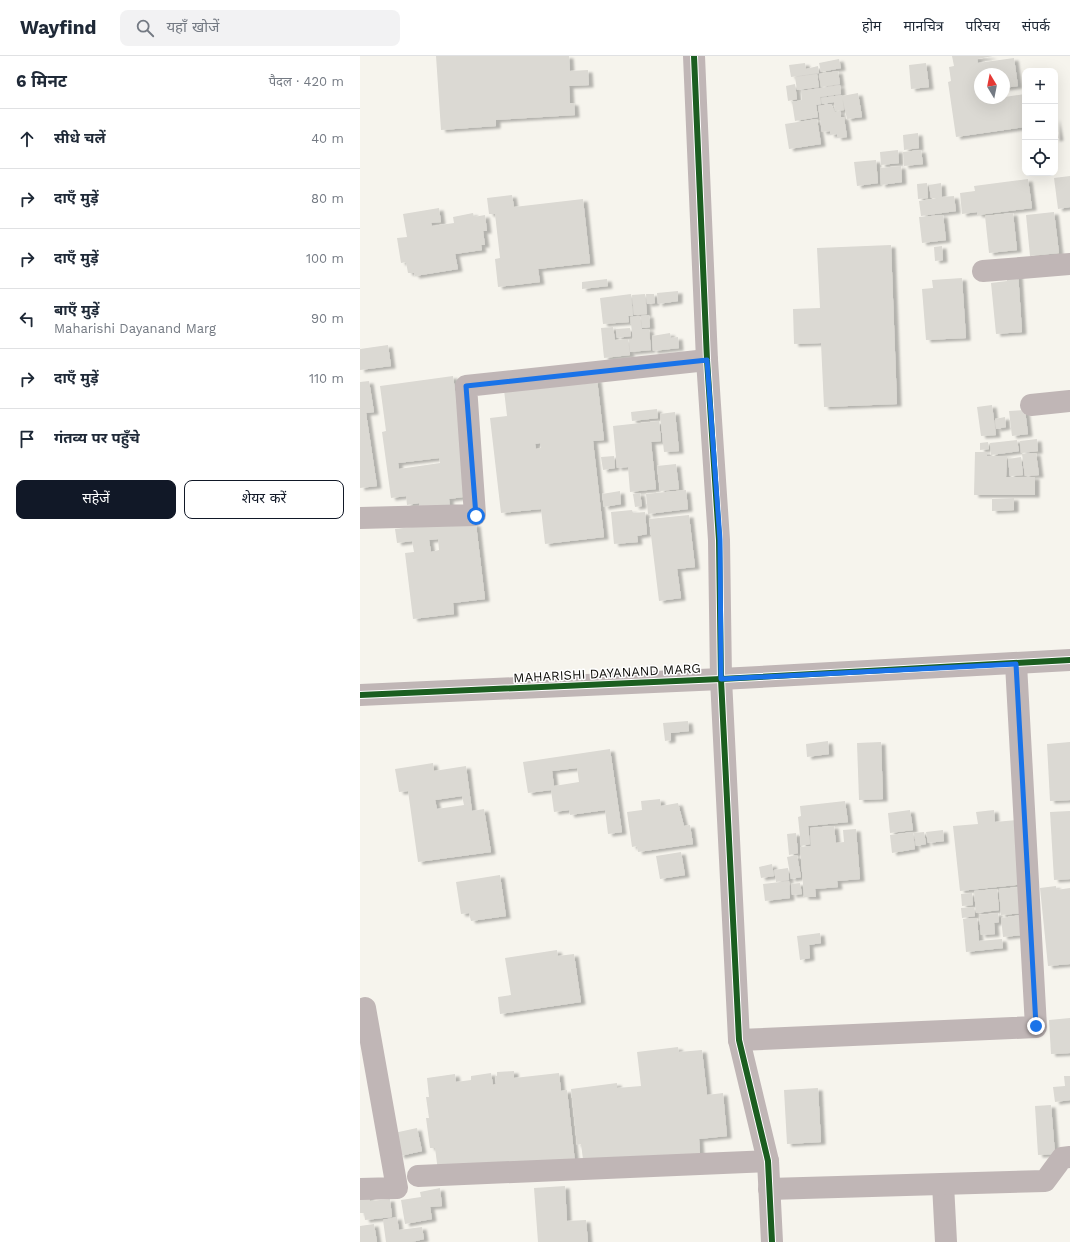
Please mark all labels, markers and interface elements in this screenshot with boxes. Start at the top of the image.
search box [120,10,400,46]
text: Wayfind [20,16,96,39]
icon: search [134,17,156,39]
text: यहाँ खोजें [166,18,219,36]
text: होम [862,18,881,34]
text: मानचित्र [903,18,944,34]
text: परिचय [966,18,1000,34]
text: संपर्क [1022,18,1050,34]
north arrow [974,68,1010,104]
map controls [1022,68,1058,176]
button: + [1022,68,1058,104]
text: 6 मिनट [16,71,67,91]
text: पैदल · 420 m [269,74,344,89]
button: − [1022,104,1058,140]
icon: ahead [16,128,38,150]
text: सीधे चलें [54,129,106,147]
text: 40 m [311,131,344,146]
button: locate [1022,140,1058,176]
icon: right [16,188,38,210]
text: दाएँ मुड़ें [54,189,99,207]
text: 80 m [311,191,344,206]
icon: right [16,248,38,270]
text: दाएँ मुड़ें [54,249,99,267]
text: 100 m [306,251,344,266]
text: बाएँ मुड़ें [54,301,99,319]
icon: left [16,308,38,330]
text: 90 m [311,311,344,326]
text: Maharishi Dayanand Marg [54,321,216,336]
icon: right [16,368,38,390]
text: दाएँ मुड़ें [54,369,99,387]
text: 110 m [309,371,344,386]
icon: arrive [16,428,38,450]
text: गंतव्य पर पहुँचे [54,429,140,447]
button: सहेजें [16,480,176,519]
button: शेयर करें [184,480,344,519]
route start [467,507,485,525]
street label: MAHARISHI DAYANAND MARG [513,661,701,685]
route end [1027,1017,1045,1035]

